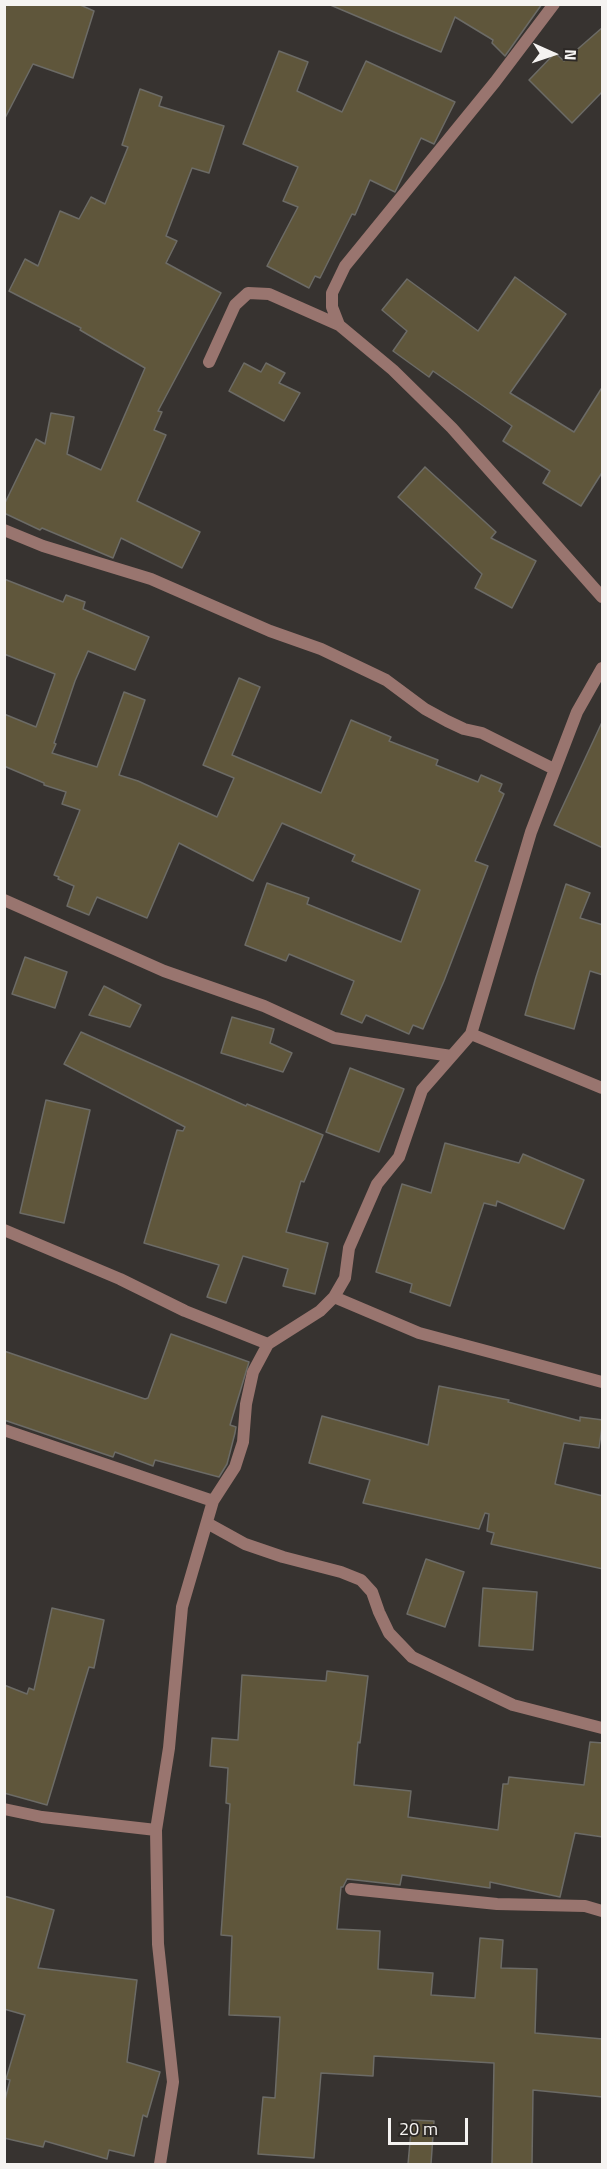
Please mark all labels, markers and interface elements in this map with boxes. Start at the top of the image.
north arrow [523,24,583,84]
text: N [559,49,583,61]
scale bar [391,2106,470,2144]
text: 20 m [399,2115,438,2142]

